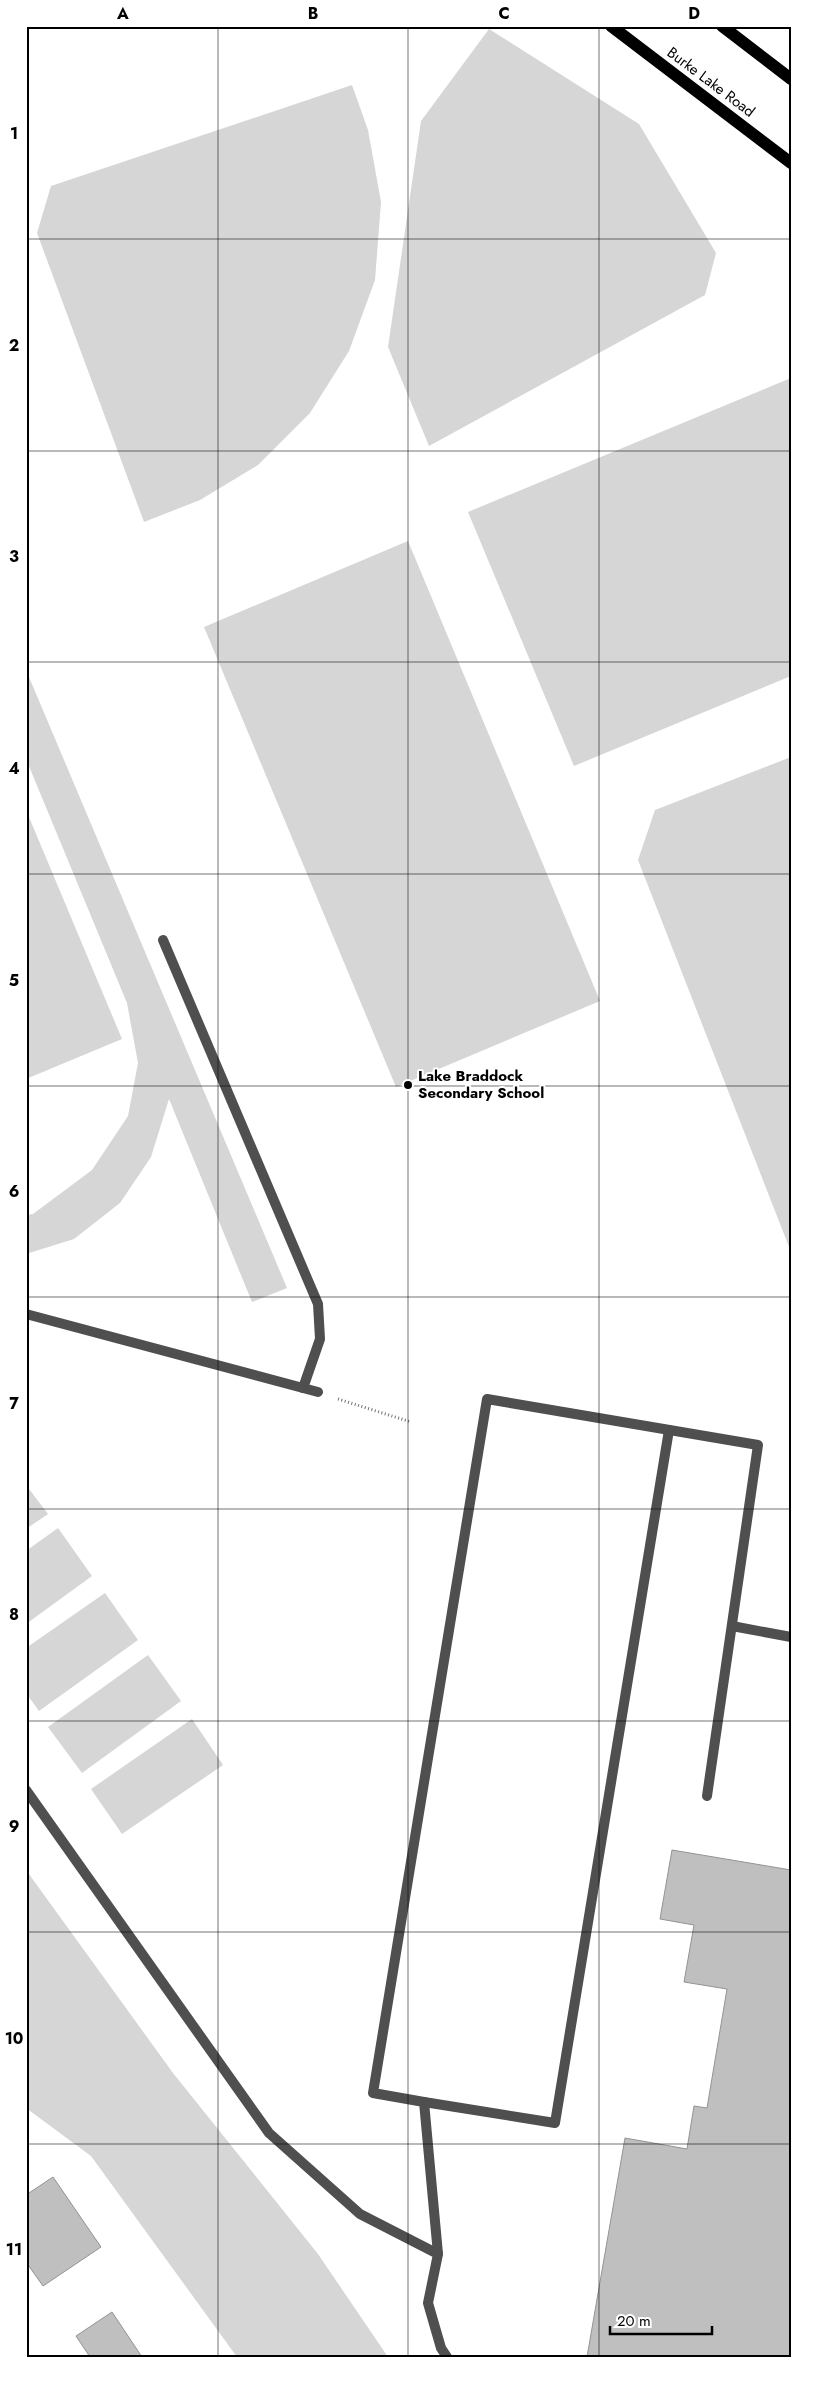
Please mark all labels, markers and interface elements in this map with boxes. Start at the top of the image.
text: A [116,2,129,25]
text: B [308,2,318,25]
text: C [498,2,510,25]
text: D [688,2,700,25]
street label: Burke Lake Road [662,42,760,122]
text: 1 [10,122,18,145]
text: 2 [9,334,19,357]
text: 3 [9,545,19,568]
text: 4 [8,757,20,780]
text: 5 [9,969,19,992]
place label: Lake Braddock Secondary School [418,1065,544,1104]
marker: Lake Braddock Secondary School [402,1079,414,1091]
text: 6 [9,1180,19,1203]
text: 7 [9,1392,19,1415]
text: 8 [9,1603,19,1626]
text: 9 [9,1815,19,1838]
text: 10 [5,2027,23,2050]
text: 11 [6,2238,22,2261]
scale bar [610,2303,712,2335]
text: 20 m [617,2310,651,2332]

